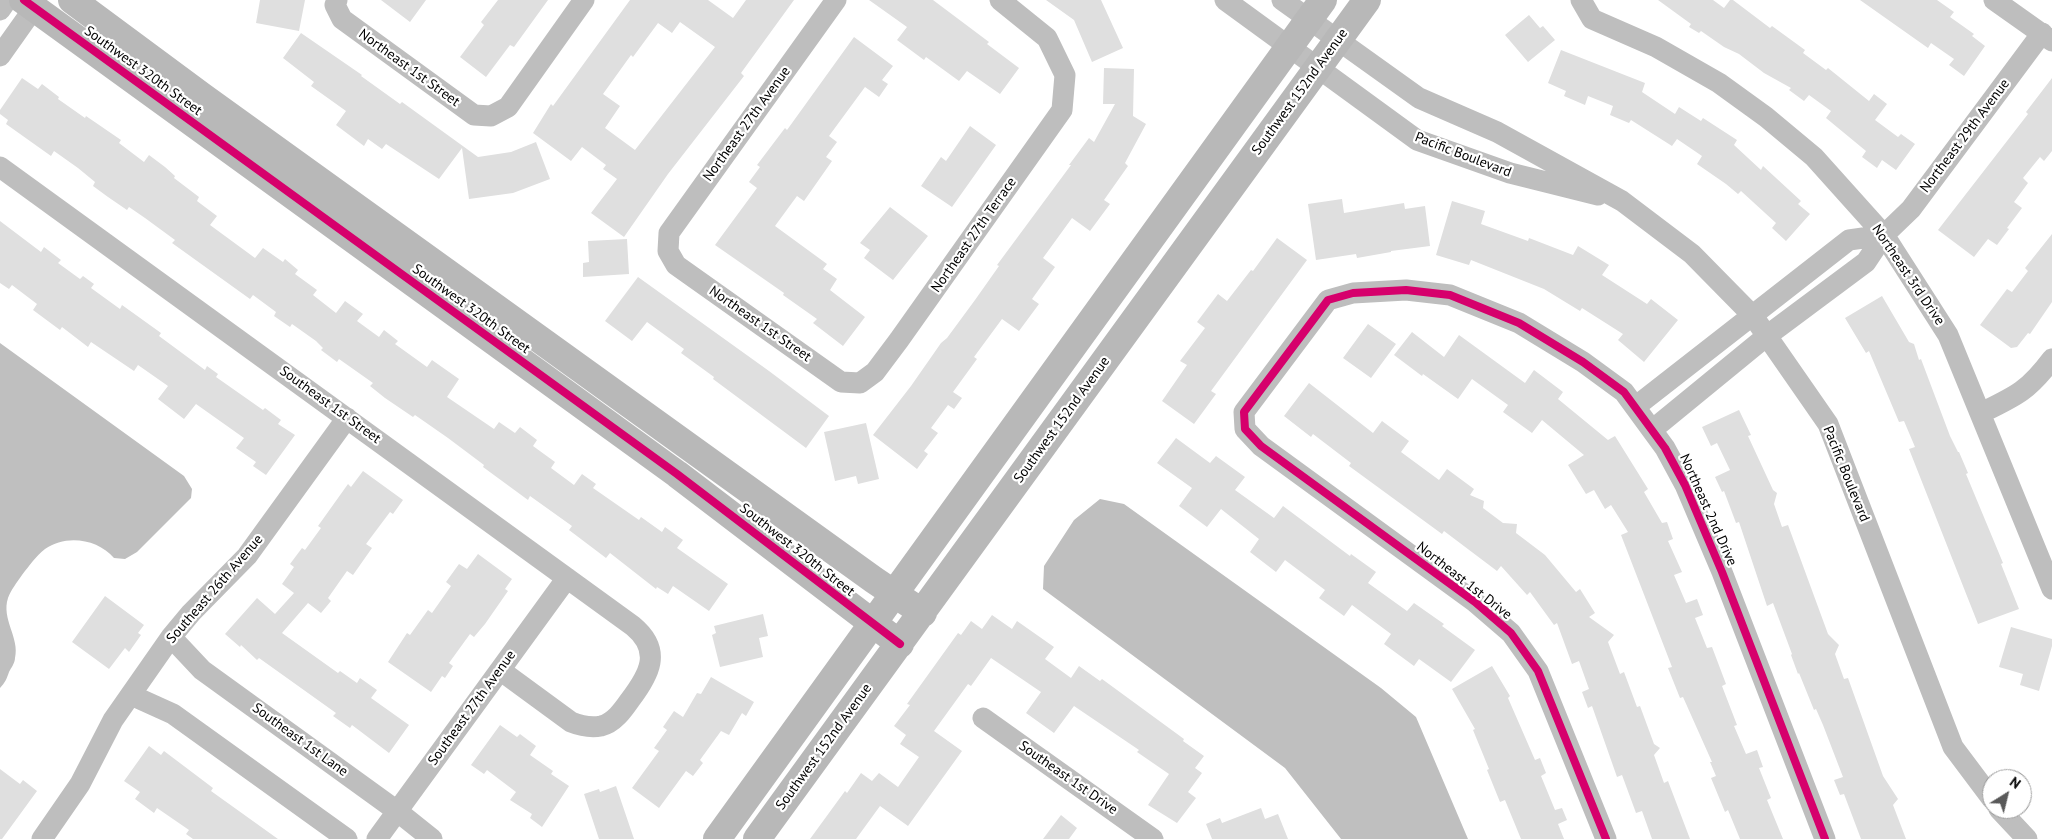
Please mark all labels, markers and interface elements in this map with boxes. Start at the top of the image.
street label: Southwest 320th Street [81,23,205,119]
street label: Northeast 1st Street [355,26,463,110]
street label: Southwest 152nd Avenue [1249,26,1351,158]
street label: Northeast 27th Avenue [700,63,794,185]
street label: Northeast 29th Avenue [1917,76,2013,196]
street label: Pacific Boulevard [1412,129,1514,181]
street label: Northeast 27th Terrace [928,174,1020,296]
street label: Northeast 3rd Drive [1868,221,1948,329]
street label: Southwest 320th Street [409,261,533,357]
street label: Northeast 1st Street [706,283,814,365]
street label: Southwest 152nd Avenue [1011,354,1113,486]
street label: Southeast 1st Street [276,363,384,447]
street label: Pacific Boulevard [1819,424,1873,524]
street label: Northeast 2nd Drive [1676,451,1740,569]
street label: Southwest 320th Street [736,500,858,600]
street label: Southeast 26th Avenue [163,531,267,647]
street label: Northeast 1st Drive [1413,539,1515,623]
street label: Southeast 27th Avenue [425,647,519,769]
street label: Southwest 152nd Avenue [773,681,875,813]
street label: Southeast 1st Lane [249,700,351,780]
street label: Southeast 1st Drive [1015,738,1121,818]
north arrow [1982,769,2032,819]
text: N [2006,773,2024,793]

